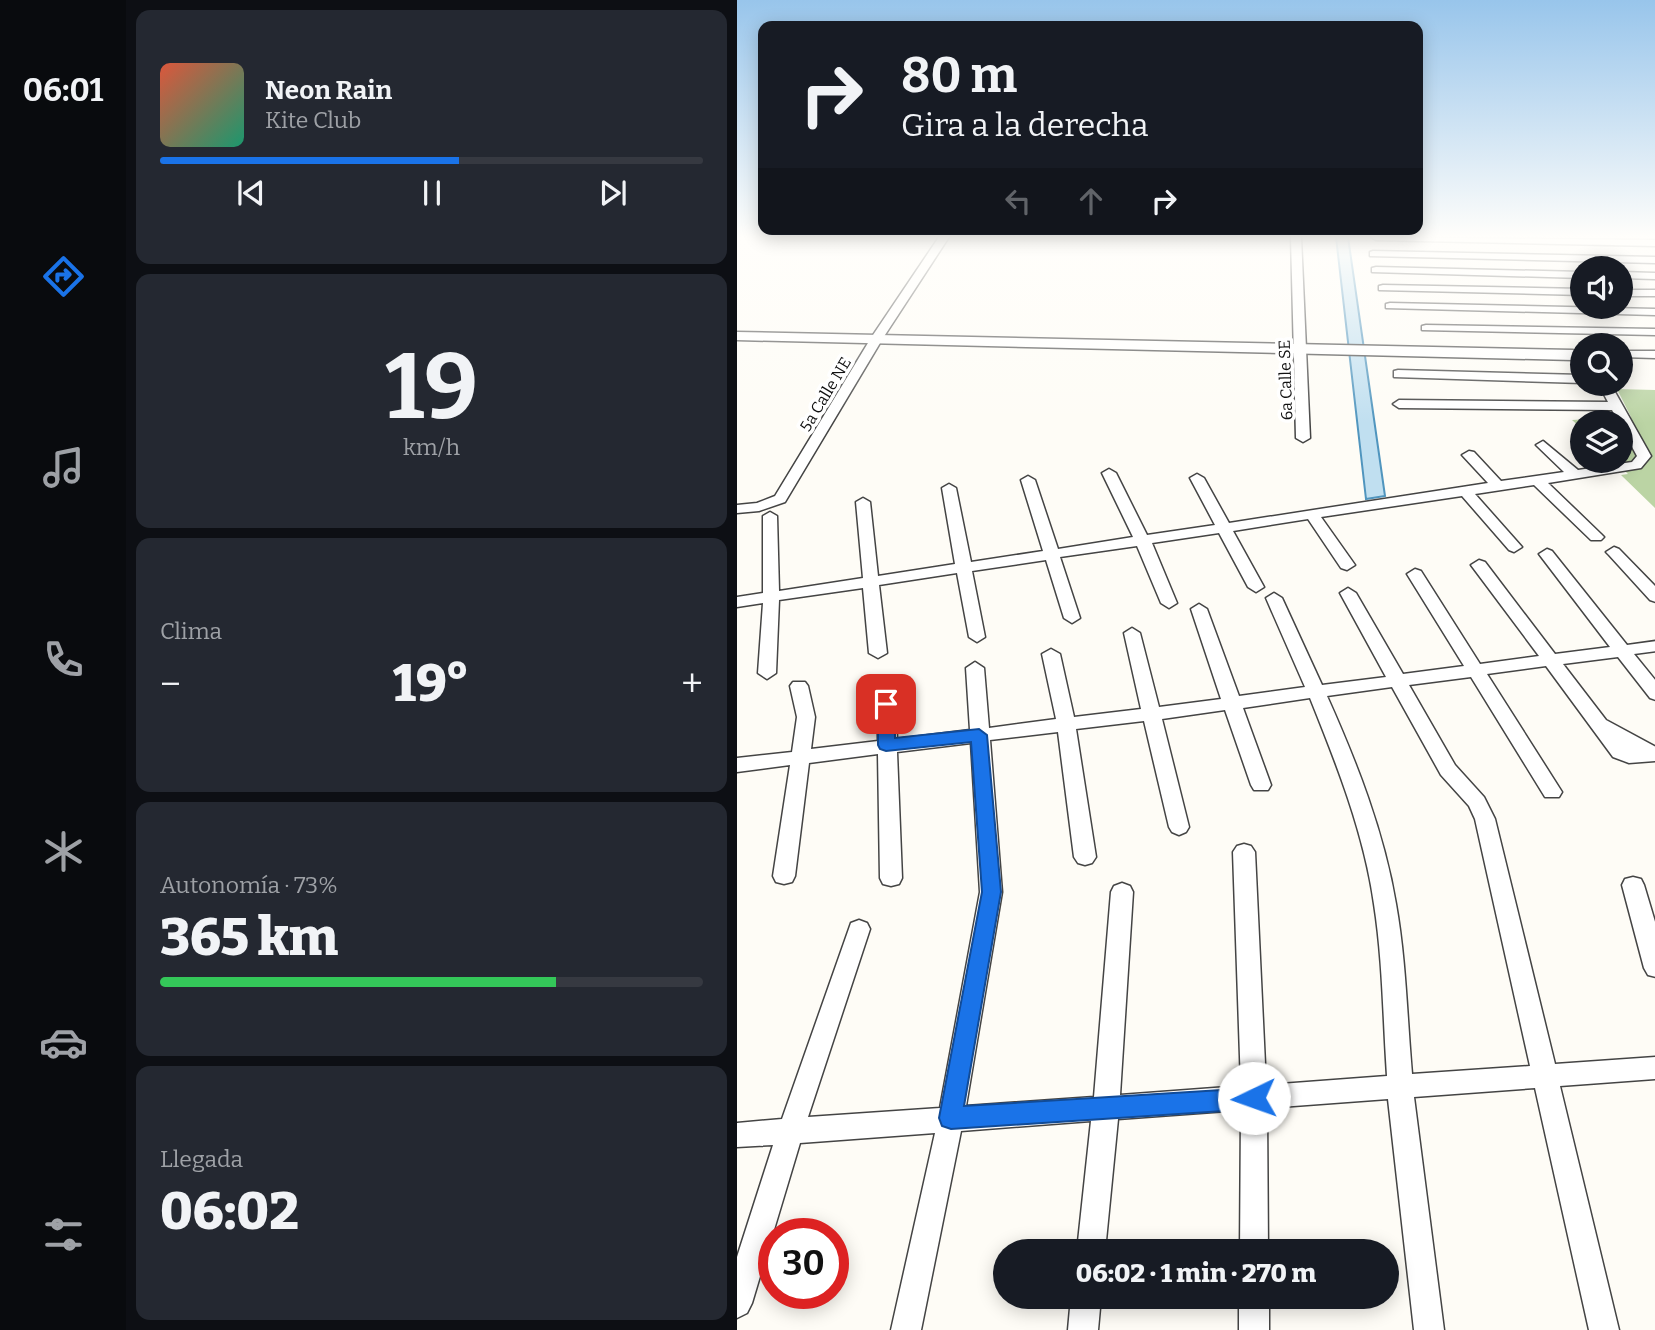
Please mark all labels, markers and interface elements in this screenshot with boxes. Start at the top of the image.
text: 80 m [901,46,1017,105]
icon: right [786,49,877,140]
text: 06:01 [23,71,103,109]
text: Neon Rain [265,75,392,106]
text: Kite Club [265,106,361,134]
text: Gira a la derecha [901,106,1148,144]
icon: previous [232,174,270,212]
icon: pause [413,174,451,212]
icon: next [594,174,632,212]
icon: left [999,182,1037,220]
icon: ahead [1072,182,1110,220]
icon: right [1145,182,1183,220]
icon: directions [39,252,88,301]
map controls [1570,256,1633,473]
button: sound [1570,256,1633,319]
text: 19 [385,333,478,442]
button: search [1570,333,1633,396]
street label: 6a Calle SE [1275,339,1296,421]
street label: 5a Calle NE [796,354,855,435]
button: layers [1570,410,1633,473]
text: km/h [403,433,460,461]
icon: music [39,443,88,492]
text: Clima [160,617,222,645]
icon: phone [39,635,88,684]
text: 19° [393,652,469,715]
text: − [160,661,181,707]
text: + [681,661,703,707]
pin [856,674,916,734]
icon: arrive [867,685,905,723]
icon: climate [39,827,88,876]
text: Autonomía · 73% [160,871,338,899]
text: 365 km [160,906,338,969]
icon: car [39,1018,88,1067]
position arrow [1217,1061,1291,1135]
text: Llegada [160,1145,243,1173]
text: 06:02 [160,1180,299,1243]
icon: filters [39,1210,88,1259]
speed limit sign: 30 [758,1218,849,1309]
text: 06:02 · 1 min · 270 m [1076,1258,1316,1289]

